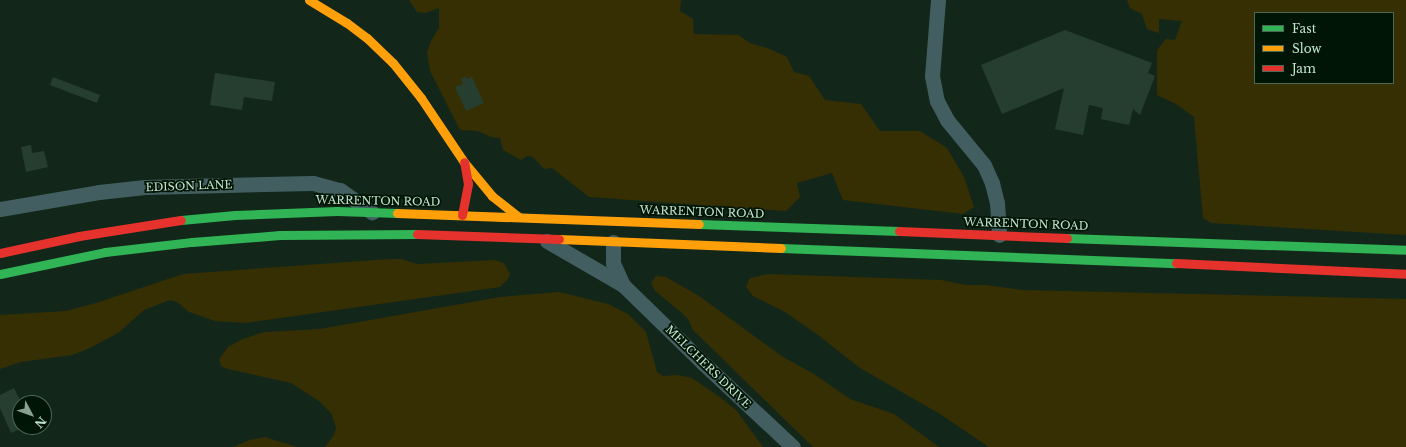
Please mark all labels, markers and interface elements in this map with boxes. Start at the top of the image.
legend [1254,12,1394,84]
text: Fast [1292,21,1316,36]
text: Slow [1292,41,1321,56]
text: Jam [1292,61,1316,76]
street label: EDISON LANE [145,178,233,194]
street label: WARRENTON ROAD [316,193,440,209]
street label: WARRENTON ROAD [639,203,765,221]
street label: WARRENTON ROAD [963,215,1089,233]
street label: MELCHERS DRIVE [663,323,753,411]
north arrow [12,395,52,435]
text: N [32,414,49,431]

